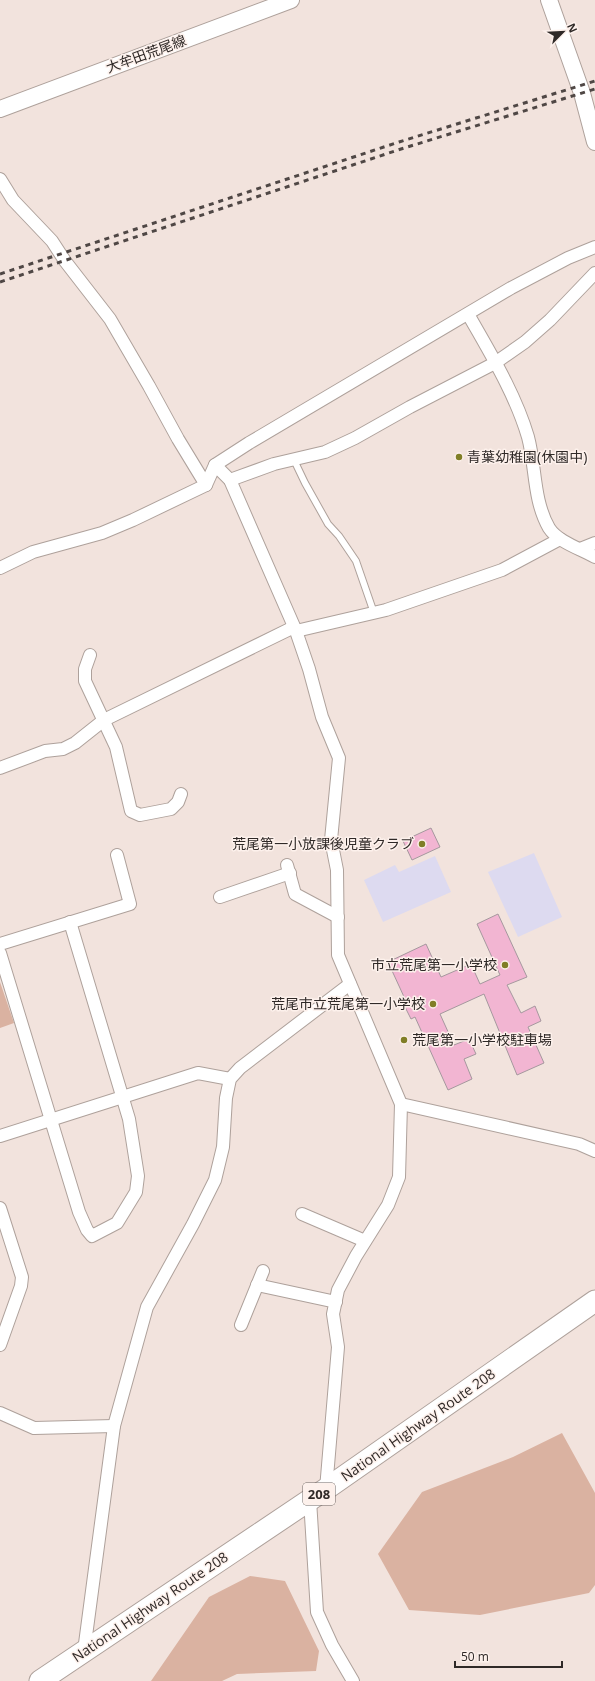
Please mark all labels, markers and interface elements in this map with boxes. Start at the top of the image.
north arrow [543,12,583,52]
text: N [564,21,581,35]
street label: 大牟田荒尾線 [103,30,189,77]
place label: 青葉幼稚園(休園中) [467,447,587,466]
marker: 青葉幼稚園(休園中) [454,452,464,462]
place label: 荒尾第一小放課後児童クラブ [232,834,414,853]
marker: 荒尾第一小放課後児童クラブ [417,839,427,849]
place label: 市立荒尾第一小学校 [371,955,497,974]
marker: 市立荒尾第一小学校 [500,960,510,970]
place label: 荒尾市立荒尾第一小学校 [271,994,425,1013]
marker: 荒尾市立荒尾第一小学校 [428,999,438,1009]
place label: 荒尾第一小学校駐車場 [412,1030,552,1049]
marker: 荒尾第一小学校駐車場 [399,1035,409,1045]
street label: National Highway Route 208 [337,1364,499,1485]
road number: 208 [303,1483,335,1505]
street label: National Highway Route 208 [68,1547,231,1666]
scale bar [455,1643,562,1669]
text: 50 m [461,1648,489,1665]

